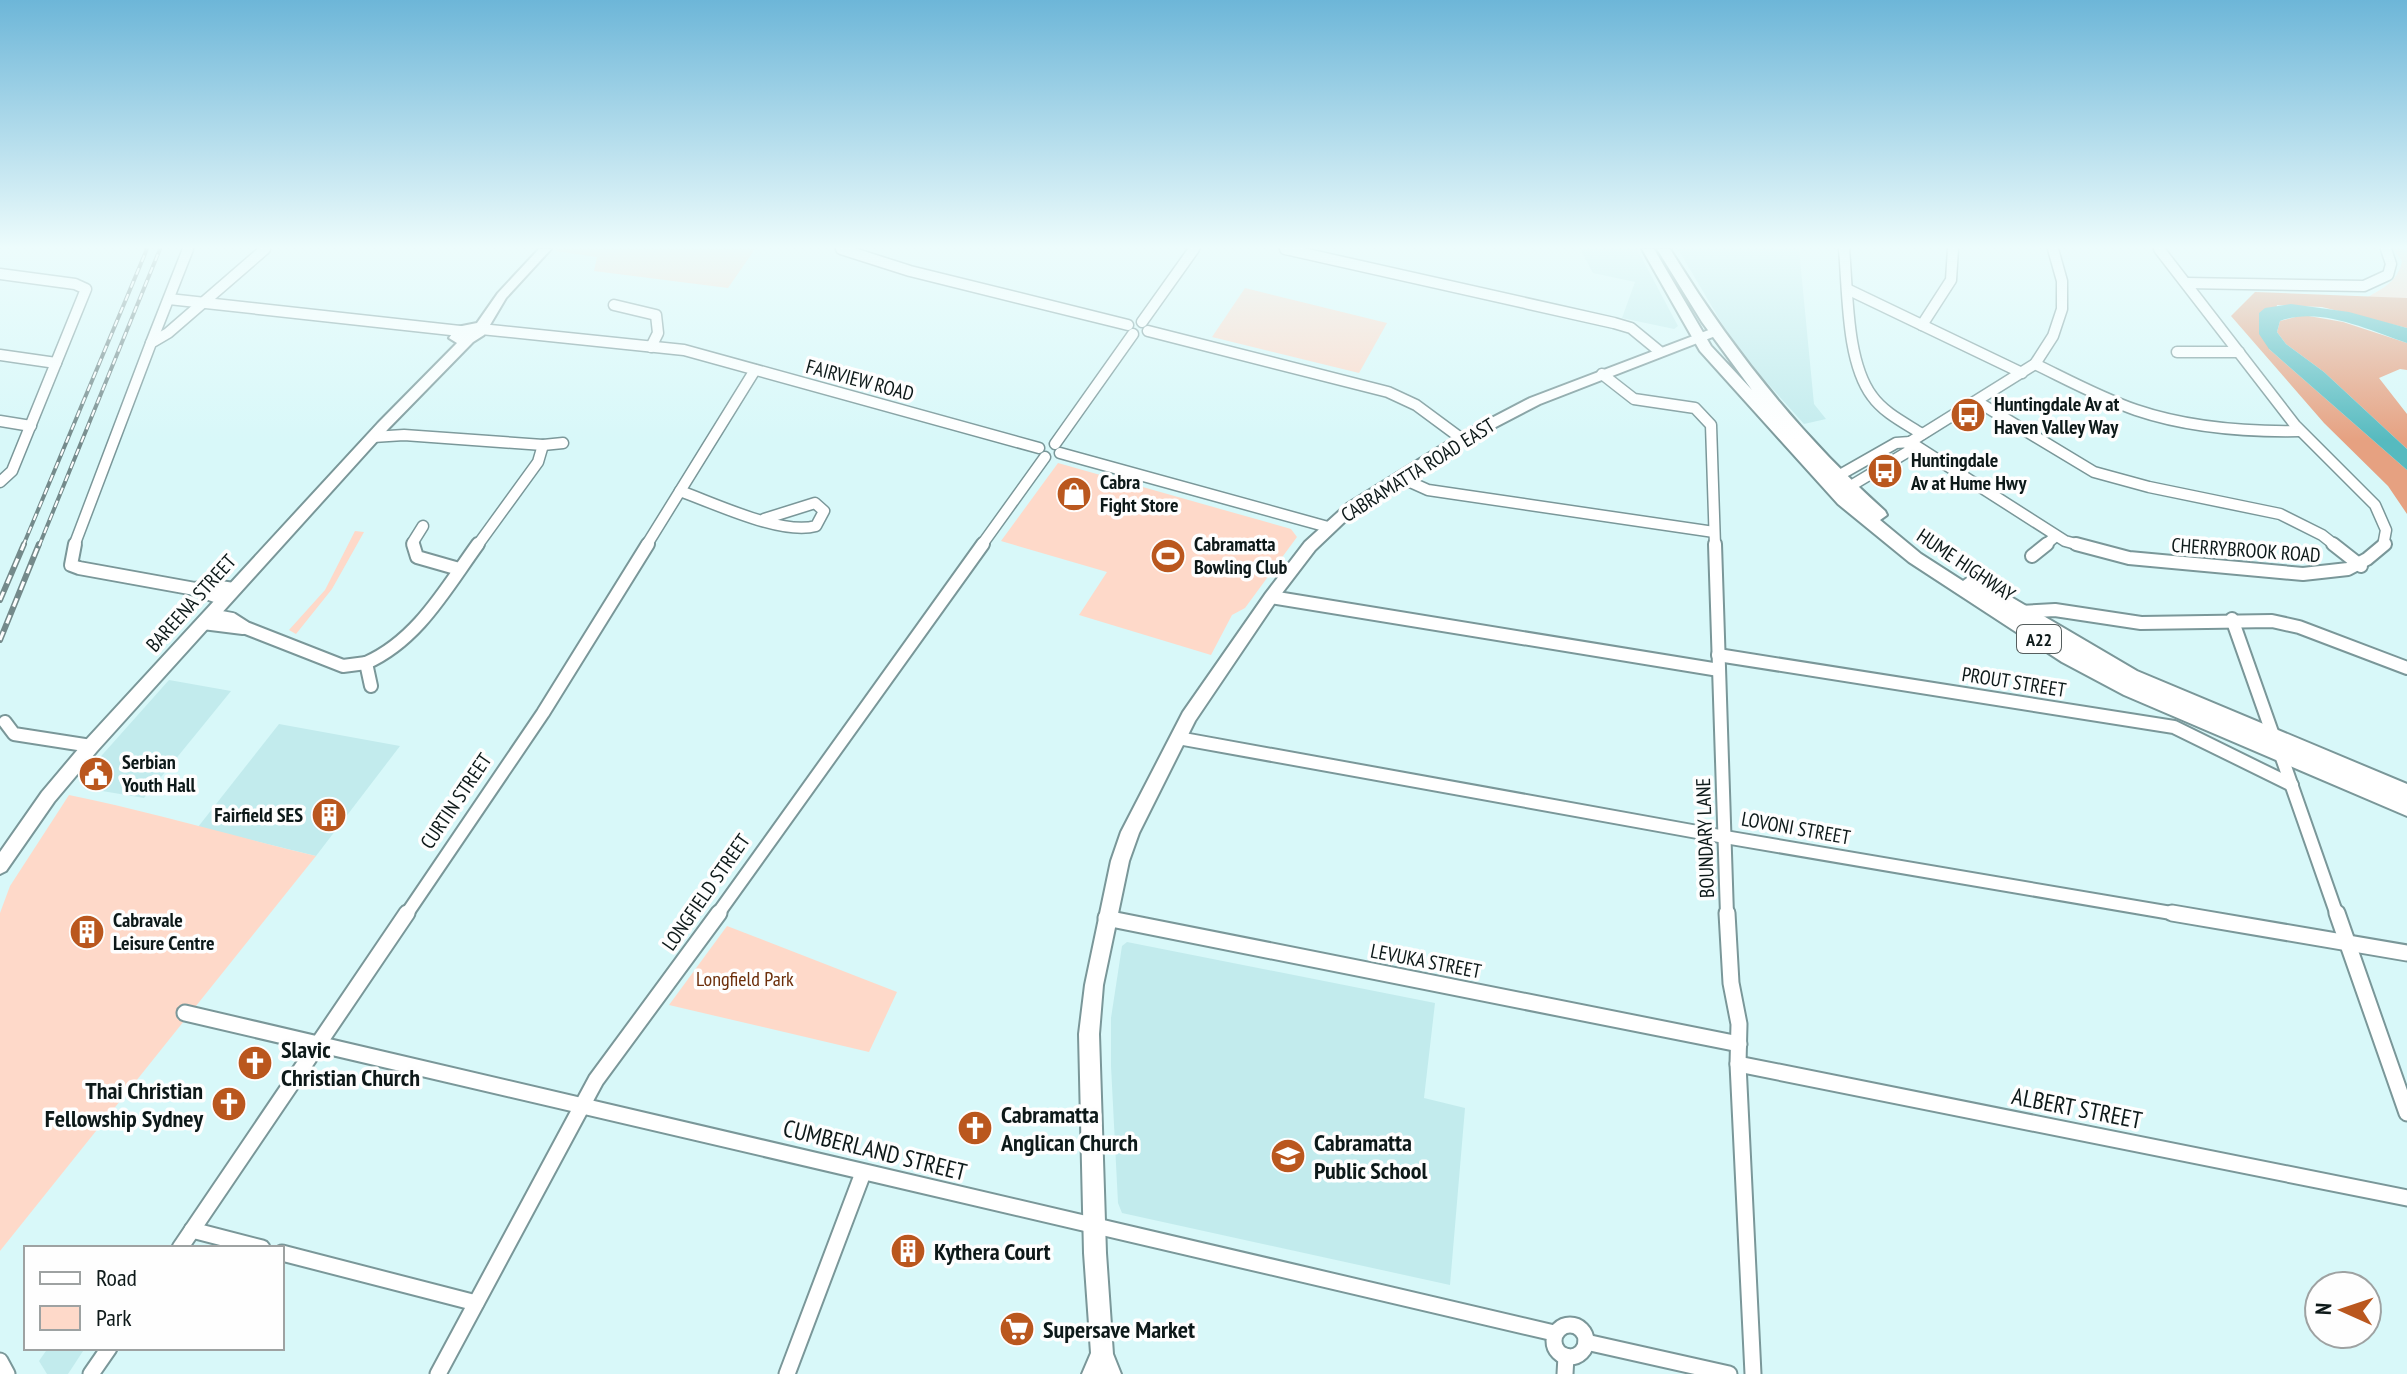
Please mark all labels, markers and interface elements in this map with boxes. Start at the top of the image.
street label: FAIRVIEW ROAD [803,353,917,407]
place label: Huntingdale Av at Haven Valley Way [1994,391,2120,440]
bus stop icon: Huntingdale Av at Haven Valley Way [1949,396,1987,434]
street label: CABRAMATTA ROAD EAST [1336,412,1500,528]
place label: Huntingdale Av at Hume Hwy [1910,447,2027,496]
bus stop icon: Huntingdale Av at Hume Hwy [1866,452,1904,490]
place label: Cabra Fight Store [1100,469,1179,518]
shop icon: Cabra Fight Store [1055,475,1093,513]
street label: HUME HIGHWAY [1912,523,2020,607]
place label: Cabramatta Bowling Club [1194,531,1287,580]
street label: CHERRYBROOK ROAD [2171,532,2321,568]
sports icon: Cabramatta Bowling Club [1149,537,1187,575]
street label: BAREENA STREET [140,549,242,657]
road number: A22 [2017,625,2061,653]
street label: PROUT STREET [1960,661,2068,703]
street label: CURTIN STREET [414,748,498,854]
place label: Serbian Youth Hall [121,749,196,798]
public building icon: Serbian Youth Hall [77,755,115,793]
street label: BOUNDARY LANE [1690,778,1720,898]
building icon: Fairfield SES [310,796,348,834]
place label: Fairfield SES [214,802,303,828]
street label: LOVONI STREET [1739,806,1853,850]
street label: LONGFIELD STREET [656,829,756,955]
place label: Cabravale Leisure Centre [113,907,215,956]
building icon: Cabravale Leisure Centre [68,913,106,951]
street label: LEVUKA STREET [1368,938,1484,984]
park label: Longfield Park [696,966,794,992]
place label: Slavic Christian Church [281,1034,420,1093]
church icon: Slavic Christian Church [236,1044,274,1082]
place label: Thai Christian Fellowship Sydney [45,1075,203,1134]
street label: ALBERT STREET [2009,1080,2145,1136]
church icon: Thai Christian Fellowship Sydney [210,1085,248,1123]
place label: Cabramatta Anglican Church [1000,1099,1138,1158]
church icon: Cabramatta Anglican Church [956,1109,994,1147]
street label: CUMBERLAND STREET [780,1112,970,1188]
place label: Cabramatta Public School [1314,1127,1427,1186]
school or university icon: Cabramatta Public School [1269,1137,1307,1175]
building icon: Kythera Court [889,1232,927,1270]
place label: Kythera Court [934,1236,1051,1267]
legend [24,1246,284,1350]
text: Road [96,1262,137,1293]
north arrow [2303,1270,2383,1350]
text: Park [96,1302,132,1333]
text: N [2309,1302,2337,1316]
supermarket icon: Supersave Market [998,1310,1036,1348]
place label: Supersave Market [1043,1314,1195,1345]

